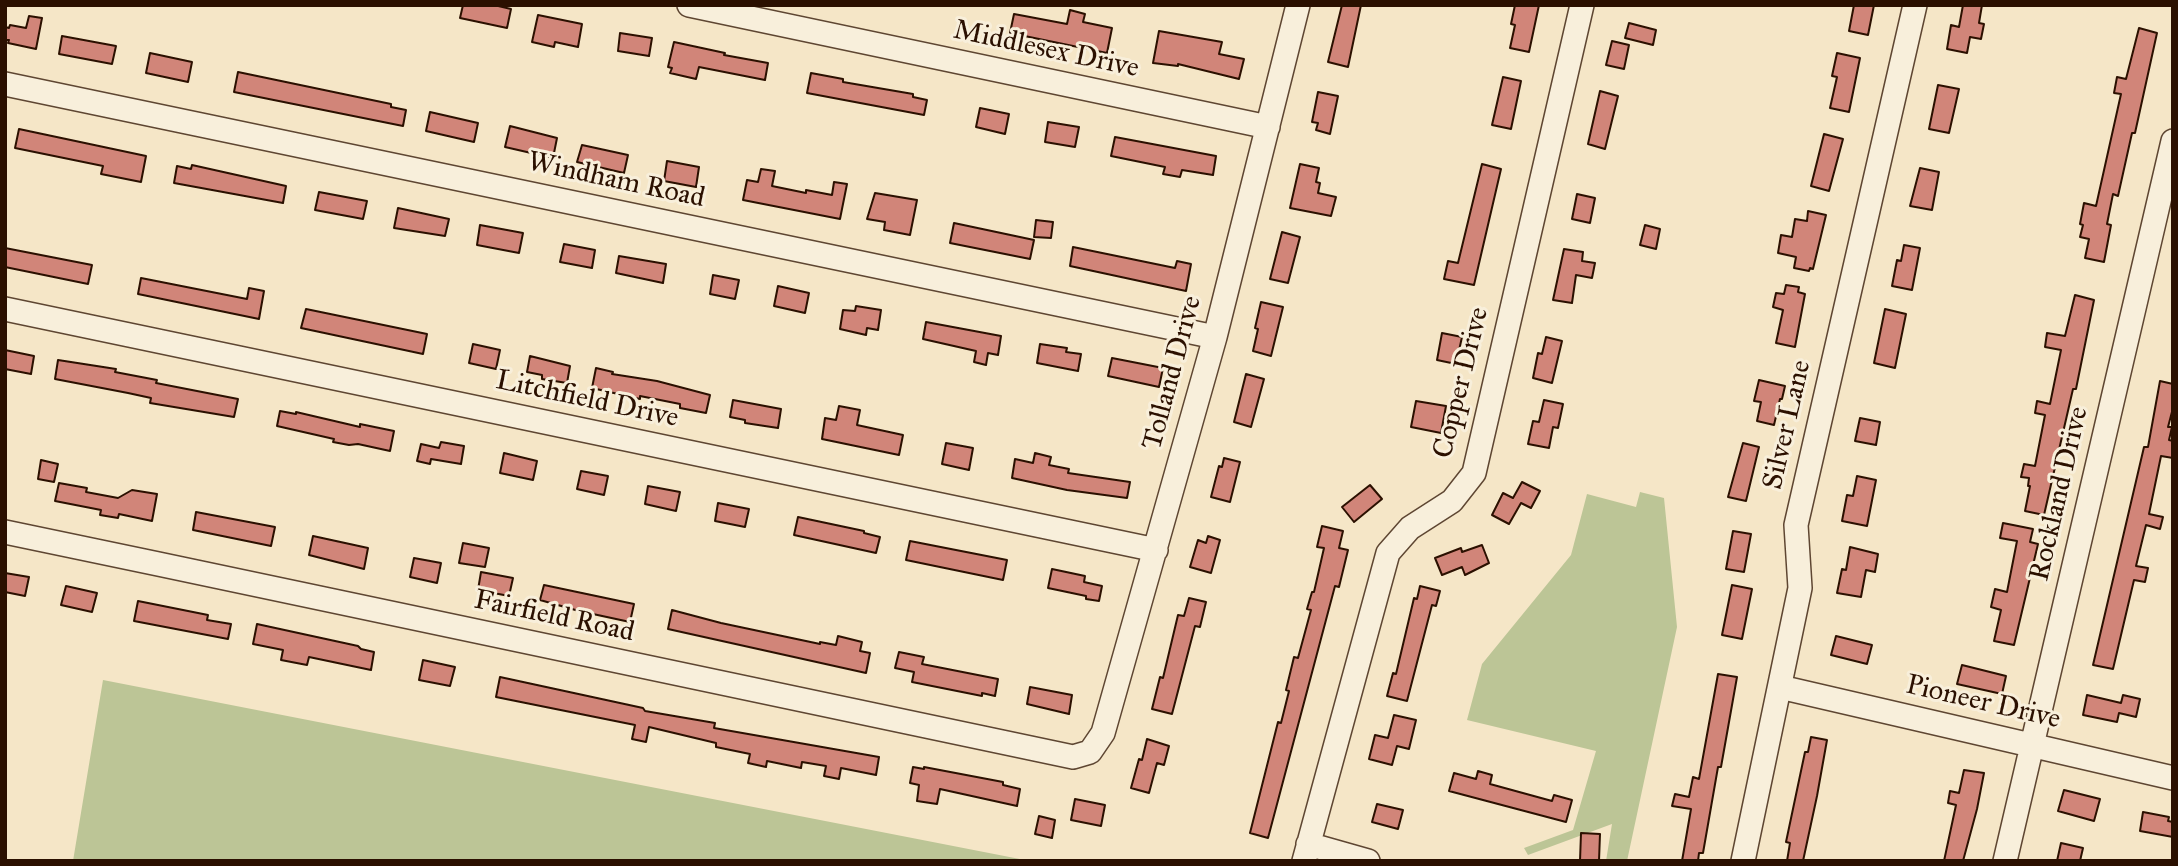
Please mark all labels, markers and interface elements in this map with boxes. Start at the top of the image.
street label: Middlesex Drive [950,14,1142,86]
street label: Windham Road [524,146,708,216]
street label: Tolland Drive [1136,292,1210,454]
street label: Copper Drive [1427,304,1497,462]
street label: Silver Lane [1757,357,1819,493]
street label: Litchfield Drive [493,364,681,436]
street label: Rockland Drive [2024,404,2096,584]
street label: Fairfield Road [471,584,637,650]
street label: Pioneer Drive [1902,669,2064,737]

